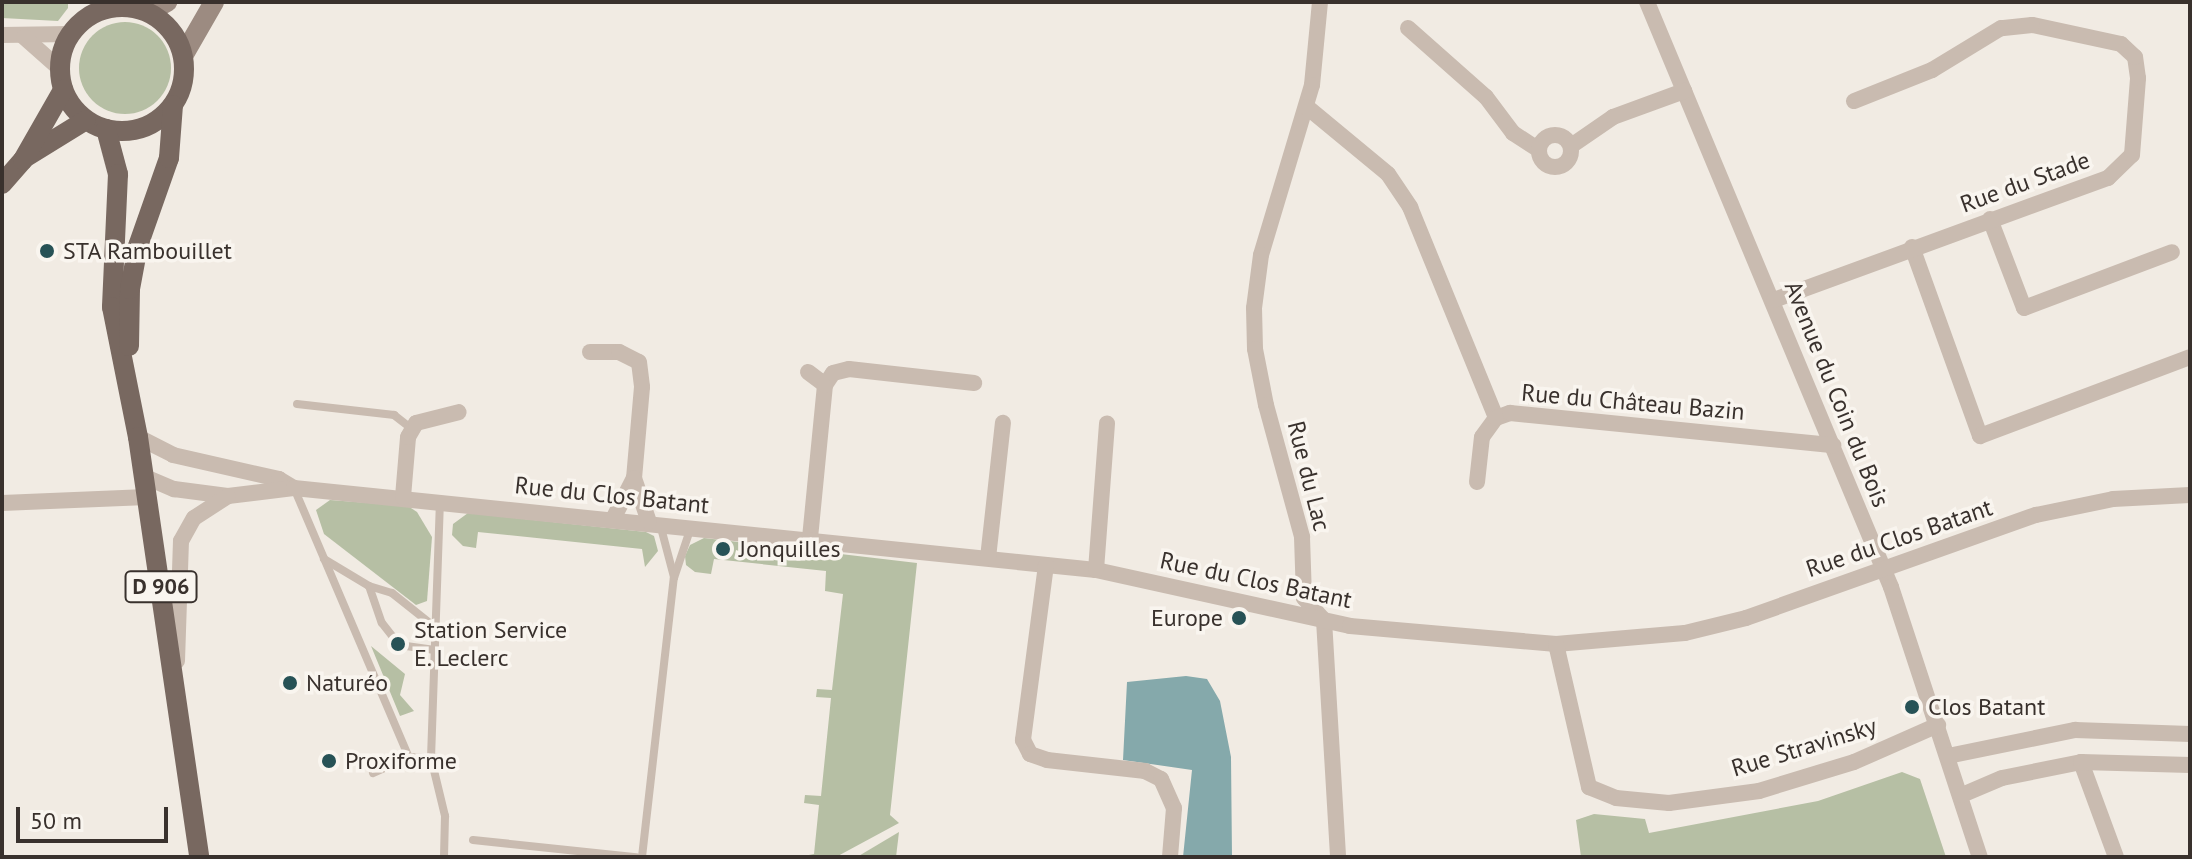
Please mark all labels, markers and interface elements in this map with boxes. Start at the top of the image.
street label: Rue du Stade [1956,145,2094,219]
place label: STA Rambouillet [63,237,233,265]
marker: STA Rambouillet [38,242,56,260]
street label: Avenue du Coin du Bois [1779,277,1895,511]
street label: Rue du Château Bazin [1520,378,1746,426]
street label: Rue du Lac [1281,418,1337,534]
street label: Rue du Clos Batant [513,470,711,520]
street label: Rue du Clos Batant [1802,493,1996,583]
place label: Jonquilles [739,535,841,563]
marker: Jonquilles [714,540,732,558]
street label: Rue du Clos Batant [1158,546,1354,614]
road number: D 906 [123,569,199,605]
place label: Europe [1151,604,1223,632]
marker: Europe [1230,609,1248,627]
place label: Station Service E. Leclerc [414,616,567,672]
marker: Station Service E. Leclerc [389,635,407,653]
place label: Naturéo [306,669,388,697]
marker: Naturéo [281,674,299,692]
place label: Clos Batant [1928,693,2045,721]
marker: Clos Batant [1903,698,1921,716]
street label: Rue Stravinsky [1728,711,1880,783]
place label: Proxiforme [345,747,457,775]
marker: Proxiforme [320,752,338,770]
scale bar [20,791,172,841]
text: 50 m [30,805,82,836]

